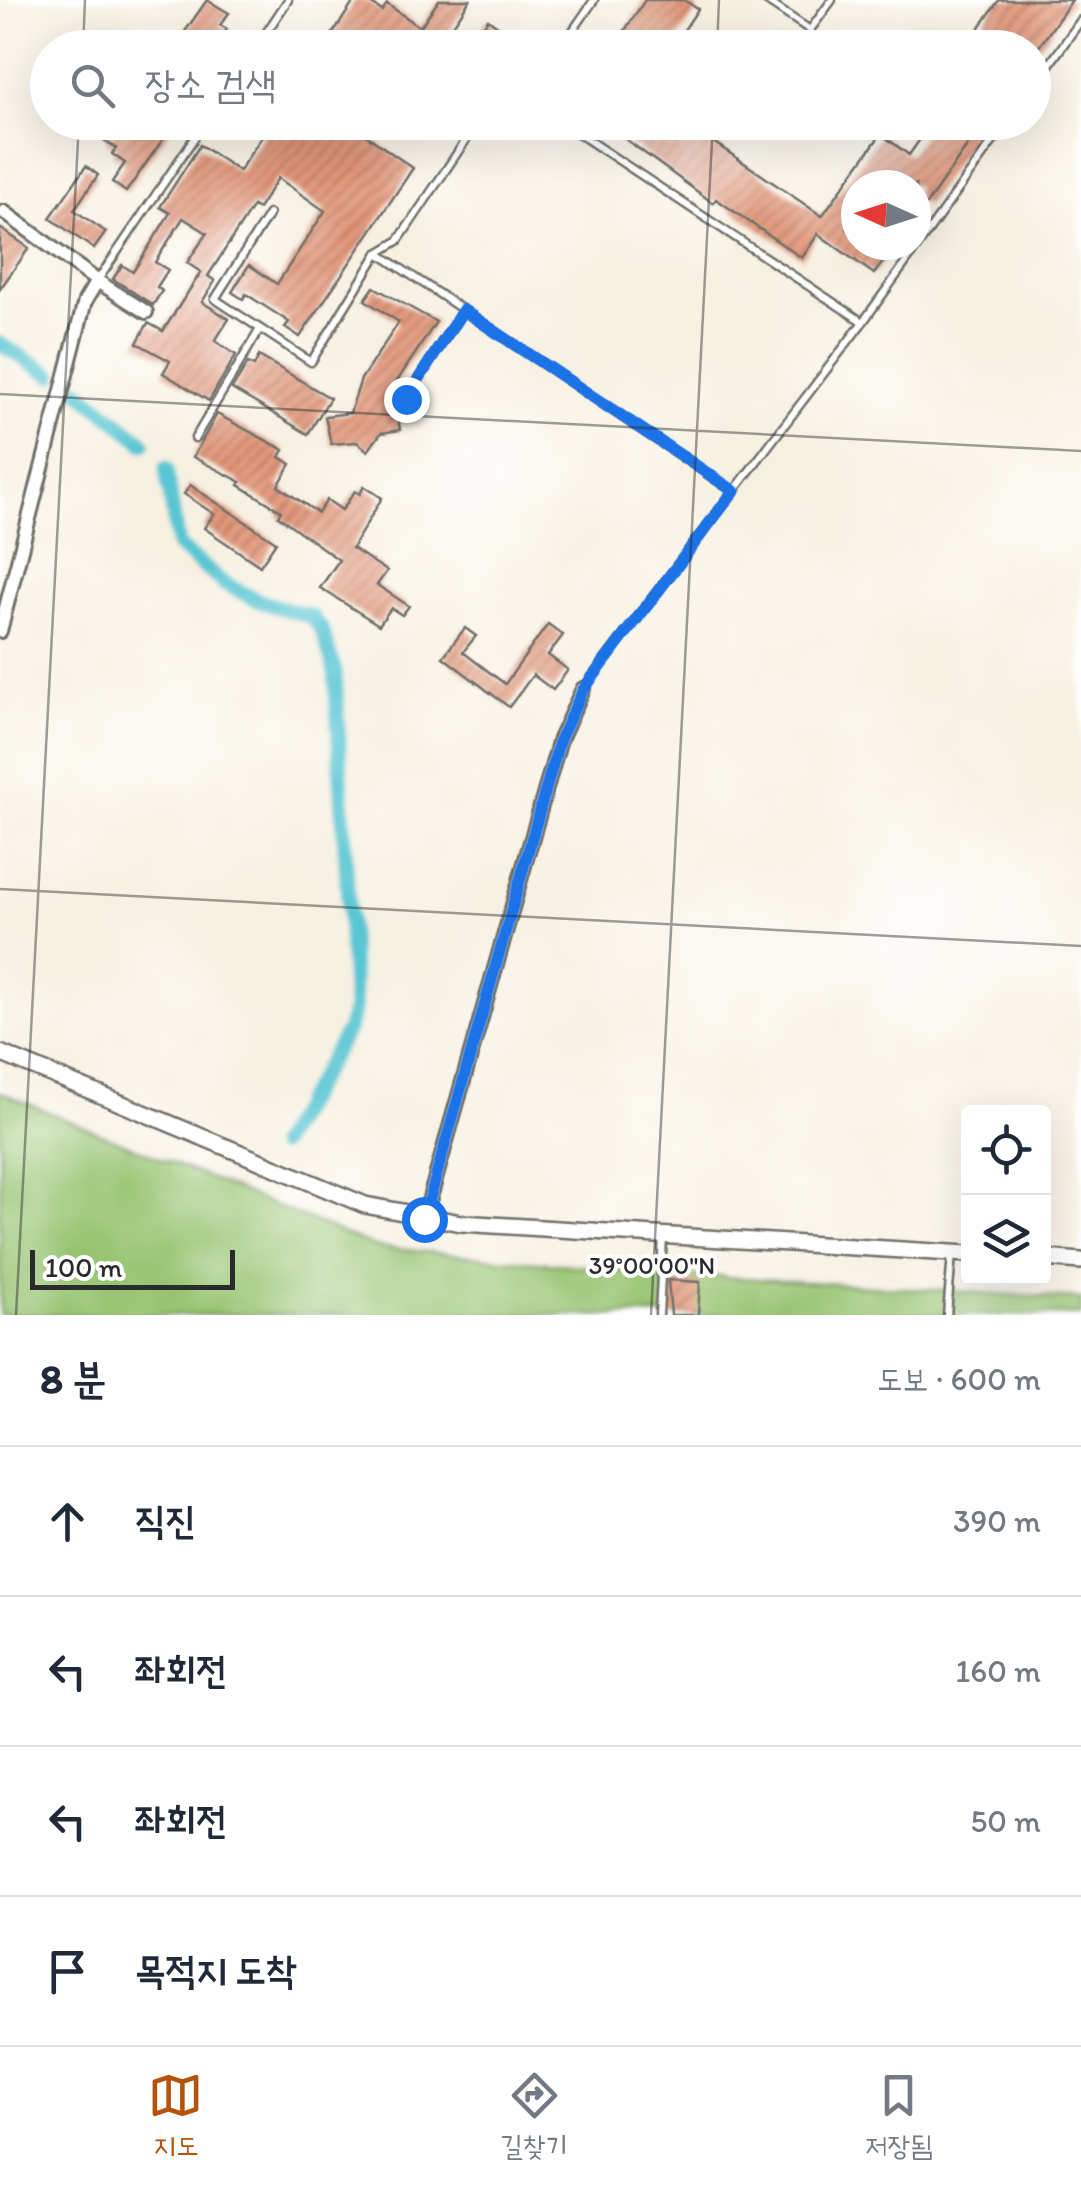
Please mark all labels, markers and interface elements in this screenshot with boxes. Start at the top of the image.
search box [30,30,1051,140]
icon: search [65,58,120,113]
text: 장소 검색 [145,61,276,107]
north arrow [841,170,931,260]
route end [384,377,430,423]
map controls [961,1105,1051,1285]
button: locate [961,1105,1051,1195]
button: layers [961,1195,1051,1285]
route start [402,1197,448,1243]
scale bar [30,1245,235,1290]
text: 100 m [45,1250,122,1284]
text: 39°00'00"N [589,1250,715,1280]
text: 8 분 [40,1353,106,1404]
text: 도보 · 600 m [877,1360,1041,1398]
icon: ahead [40,1494,95,1549]
text: 직진 [135,1497,196,1543]
text: 390 m [953,1502,1041,1540]
icon: left [40,1644,95,1699]
text: 좌회전 [135,1647,227,1693]
text: 160 m [955,1652,1041,1690]
icon: left [40,1794,95,1849]
text: 좌회전 [135,1797,227,1843]
text: 50 m [970,1802,1041,1840]
icon: arrive [40,1944,95,1999]
text: 목적지 도착 [135,1947,296,1993]
tab: 지도 [148,2068,203,2165]
tab: 길찾기 [500,2068,568,2165]
tab: 저장됨 [865,2068,933,2165]

